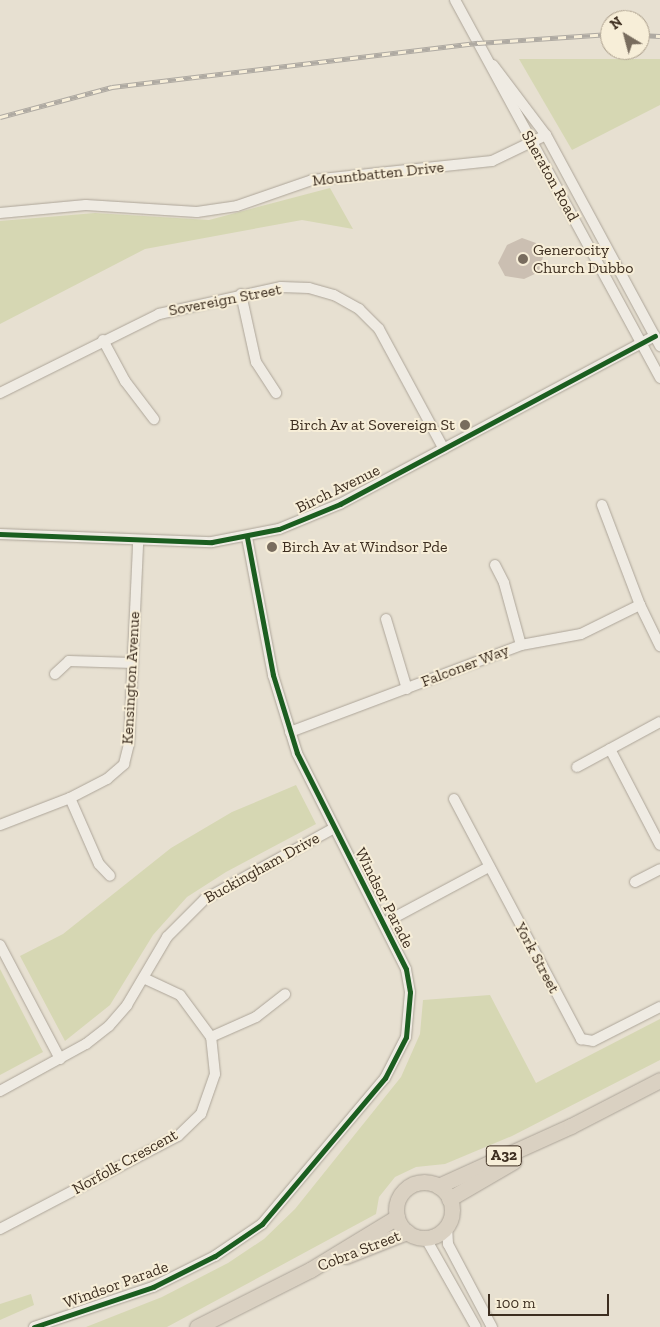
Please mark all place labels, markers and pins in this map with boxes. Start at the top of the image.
place label: Generocity Church Dubbo [533,240,634,278]
marker: Generocity Church Dubbo [517,253,529,265]
place label: Birch Av at Sovereign St [289,415,455,435]
marker: Birch Av at Sovereign St [459,419,471,431]
place label: Birch Av at Windsor Pde [282,537,449,557]
marker: Birch Av at Windsor Pde [266,541,278,553]

